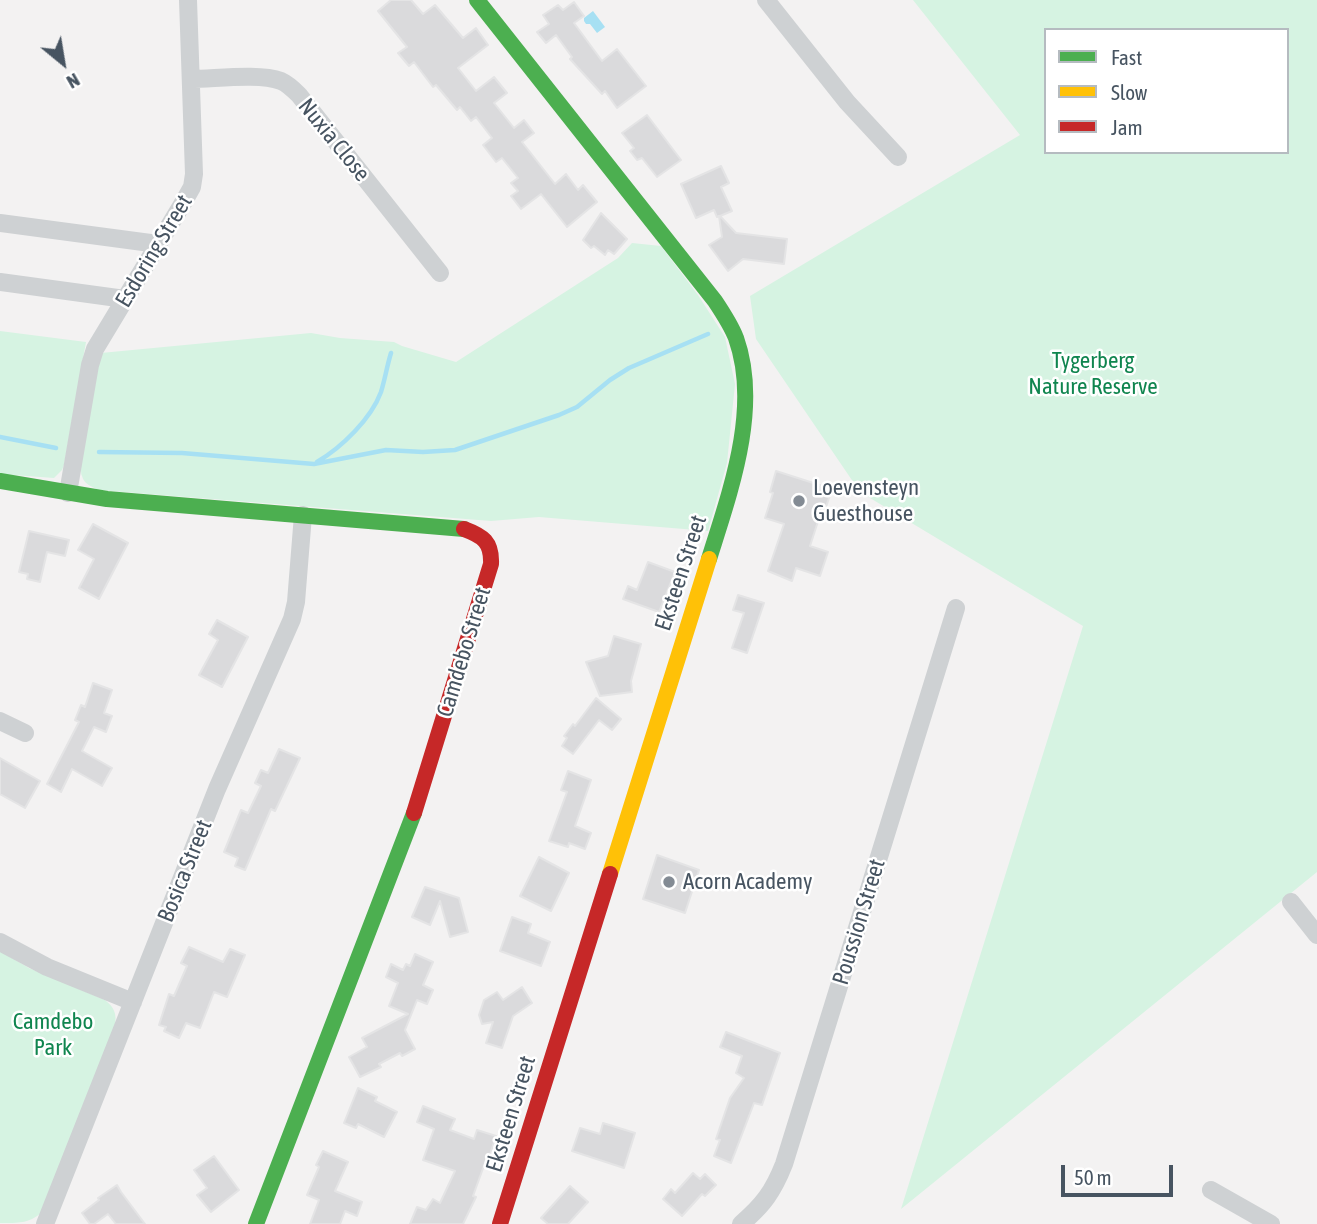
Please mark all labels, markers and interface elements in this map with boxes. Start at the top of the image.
north arrow [28,28,98,98]
legend [1044,28,1289,154]
text: Fast [1111,45,1142,69]
text: N [63,69,84,94]
text: Slow [1111,80,1147,104]
street label: Nuxia Close [292,93,376,187]
text: Jam [1111,115,1143,139]
street label: Esdoring Street [110,190,198,312]
park label: Tygerberg Nature Reserve [1028,347,1158,401]
place label: Loevensteyn Guesthouse [813,474,919,528]
marker: Loevensteyn Guesthouse [791,493,807,509]
street label: Eksteen Street [649,512,713,634]
street label: Camdebo Street [431,584,497,720]
street label: Bosica Street [152,816,218,926]
street label: Poussion Street [827,856,891,988]
place label: Acorn Academy [683,868,813,896]
marker: Acorn Academy [661,874,677,890]
park label: Camdebo Park [13,1008,93,1062]
street label: Eksteen Street [480,1053,542,1175]
scale bar [1065,1150,1177,1194]
text: 50 m [1074,1165,1112,1189]

